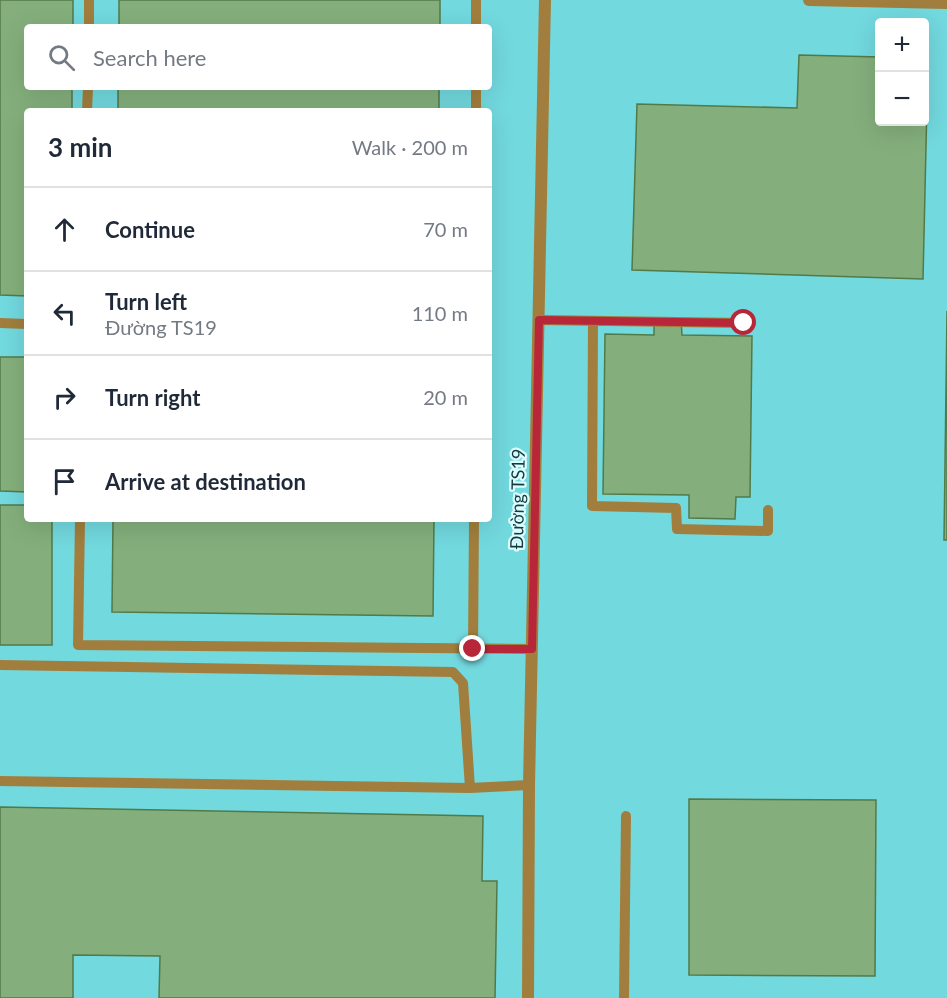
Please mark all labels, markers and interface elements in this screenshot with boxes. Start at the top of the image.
map controls [875,18,929,126]
button: + [875,18,929,72]
search box [24,24,492,90]
icon: search [45,41,78,74]
text: Search here [93,44,206,71]
button: − [875,72,929,126]
text: 3 min [48,131,112,163]
text: Walk · 200 m [352,135,468,159]
icon: ahead [48,213,81,246]
text: Continue [105,216,195,243]
text: 70 m [423,217,468,241]
text: Turn left [105,288,187,315]
icon: left [48,297,81,330]
text: 110 m [412,301,468,325]
route start [730,309,756,335]
text: Đường TS19 [105,315,217,339]
icon: right [48,381,81,414]
text: Turn right [105,384,200,411]
text: 20 m [423,385,468,409]
street label: Đường TS19 [505,448,529,550]
icon: arrive [48,465,81,498]
text: Arrive at destination [105,468,306,495]
route end [459,635,485,661]

